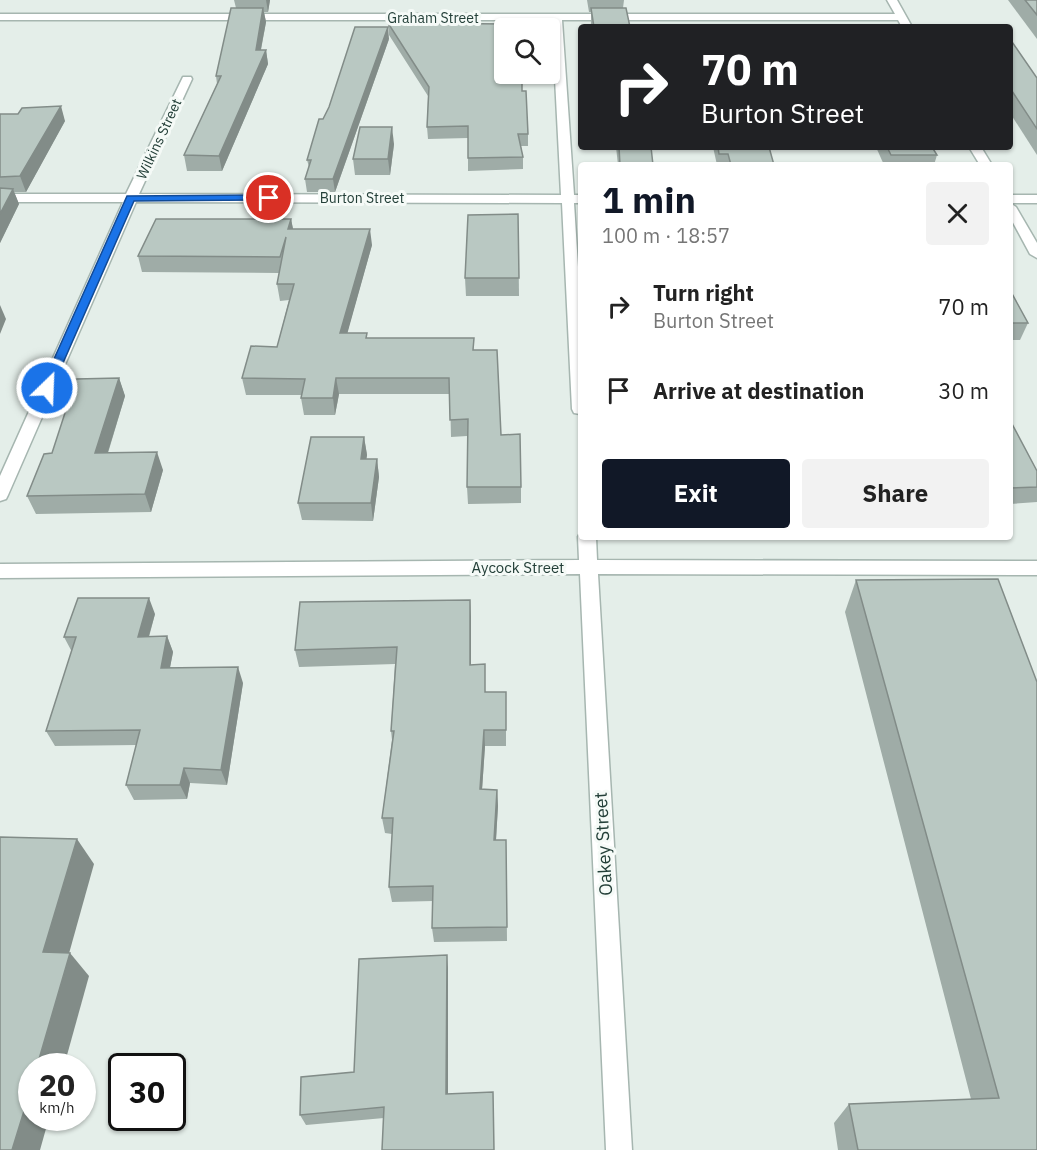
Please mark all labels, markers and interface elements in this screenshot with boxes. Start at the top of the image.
street label: Graham Street [387,9,479,27]
map controls [494,18,560,84]
button: search [494,18,560,84]
text: 70 m [701,42,799,97]
icon: right [602,48,680,126]
text: Burton Street [701,95,864,130]
street label: Wilkins Street [132,96,186,182]
pin [243,172,294,223]
text: 1 min [602,176,696,223]
icon: arrive [252,181,285,214]
button: close [926,182,989,245]
street label: Burton Street [320,189,404,207]
text: 100 m · 18:57 [602,222,730,249]
text: Turn right [653,278,754,307]
icon: right [602,290,635,323]
text: 70 m [938,292,989,321]
text: Burton Street [653,307,774,334]
position arrow [15,356,79,420]
icon: arrive [602,374,635,407]
text: Arrive at destination [653,376,864,405]
text: 30 m [938,376,989,405]
button: Exit [602,459,790,528]
button: Share [802,459,989,528]
street label: Aycock Street [472,558,564,577]
street label: Oakey Street [589,792,617,896]
speed limit sign: 30 [108,1053,186,1131]
text: 20 [39,1065,75,1104]
text: km/h [39,1098,75,1117]

